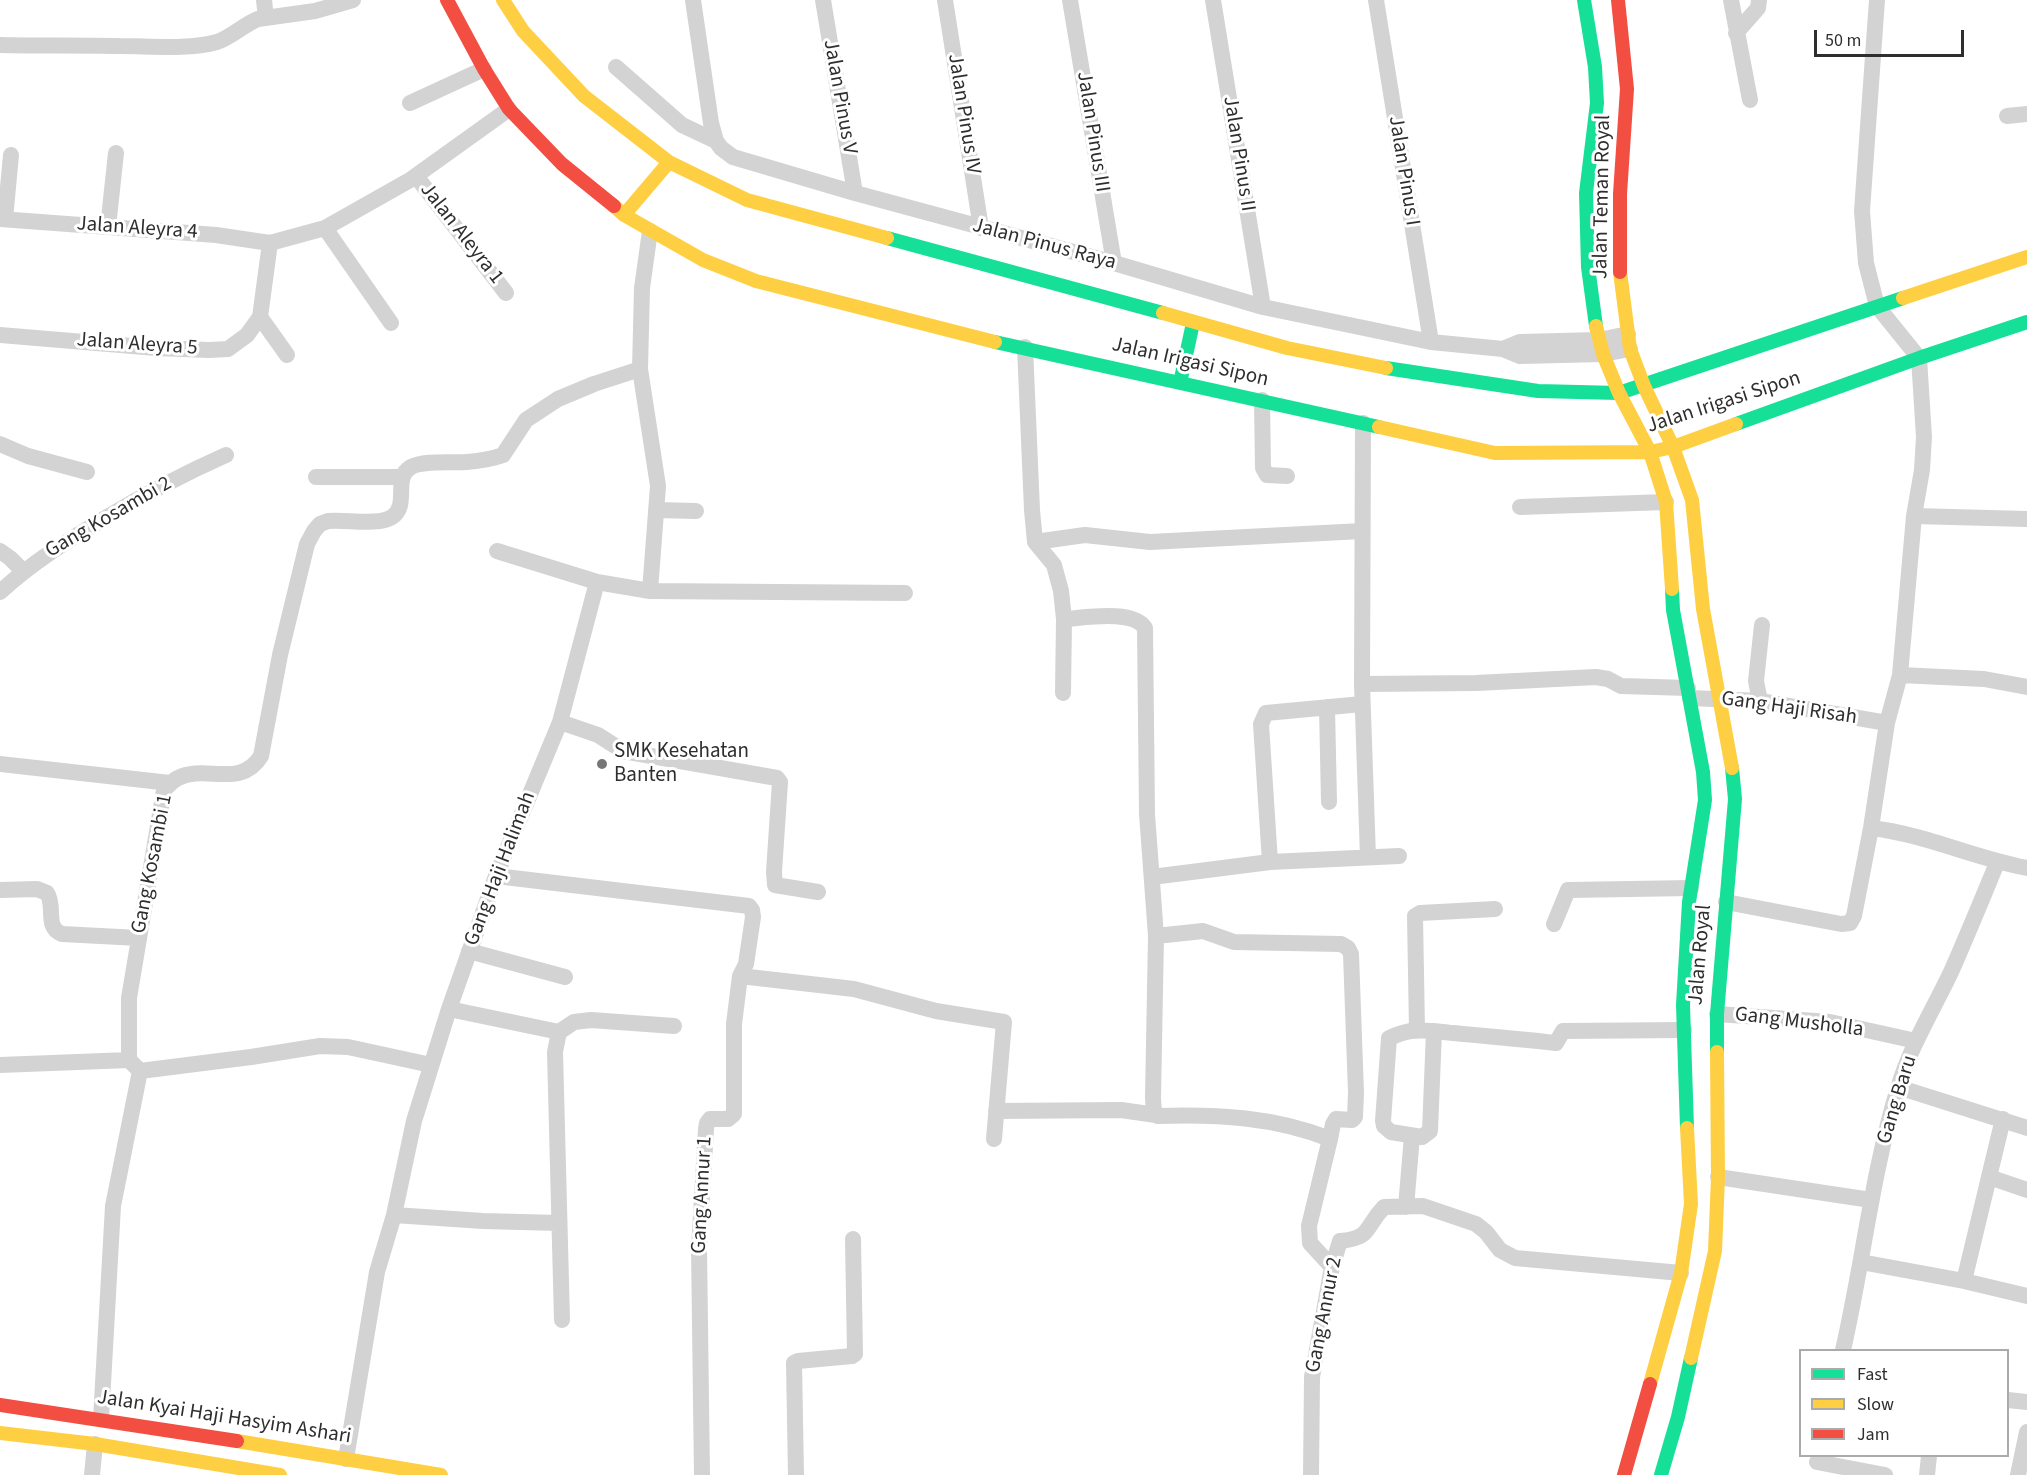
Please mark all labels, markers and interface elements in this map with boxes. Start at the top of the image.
scale bar [1817,18,1967,56]
text: 50 m [1825,28,1861,53]
street label: Jalan Pinus V [817,38,861,156]
street label: Jalan Pinus IV [941,52,985,176]
street label: Jalan Pinus III [1070,70,1114,194]
street label: Jalan Pinus II [1216,95,1260,213]
street label: Jalan Pinus I [1382,114,1424,228]
street label: Jalan Teman Royal [1589,114,1617,280]
street label: Jalan Aleyra 1 [414,178,508,290]
street label: Jalan Aleyra 4 [76,212,198,246]
street label: Jalan Pinus Raya [969,214,1119,276]
street label: Jalan Aleyra 5 [76,328,198,362]
street label: Jalan Irigasi Sipon [1109,333,1271,393]
street label: Jalan Irigasi Sipon [1644,366,1804,440]
street label: Gang Kosambi 2 [41,472,177,564]
street label: Gang Haji Risah [1720,687,1858,731]
place label: SMK Kesehatan Banten [614,739,749,789]
marker: SMK Kesehatan Banten [595,757,609,771]
street label: Gang Haji Halimah [460,788,542,950]
street label: Gang Kosambi 1 [127,792,179,936]
street label: Jalan Royal [1684,904,1718,1006]
street label: Gang Musholla [1733,1003,1865,1043]
street label: Gang Baru [1873,1053,1923,1147]
street label: Gang Annur 1 [687,1136,719,1254]
street label: Gang Annur 2 [1301,1255,1349,1375]
legend [1799,1349,2009,1457]
text: Fast [1857,1362,1888,1387]
street label: Jalan Kyai Haji Hasyim Ashari [95,1385,353,1451]
text: Slow [1857,1392,1894,1417]
text: Jam [1857,1422,1890,1447]

